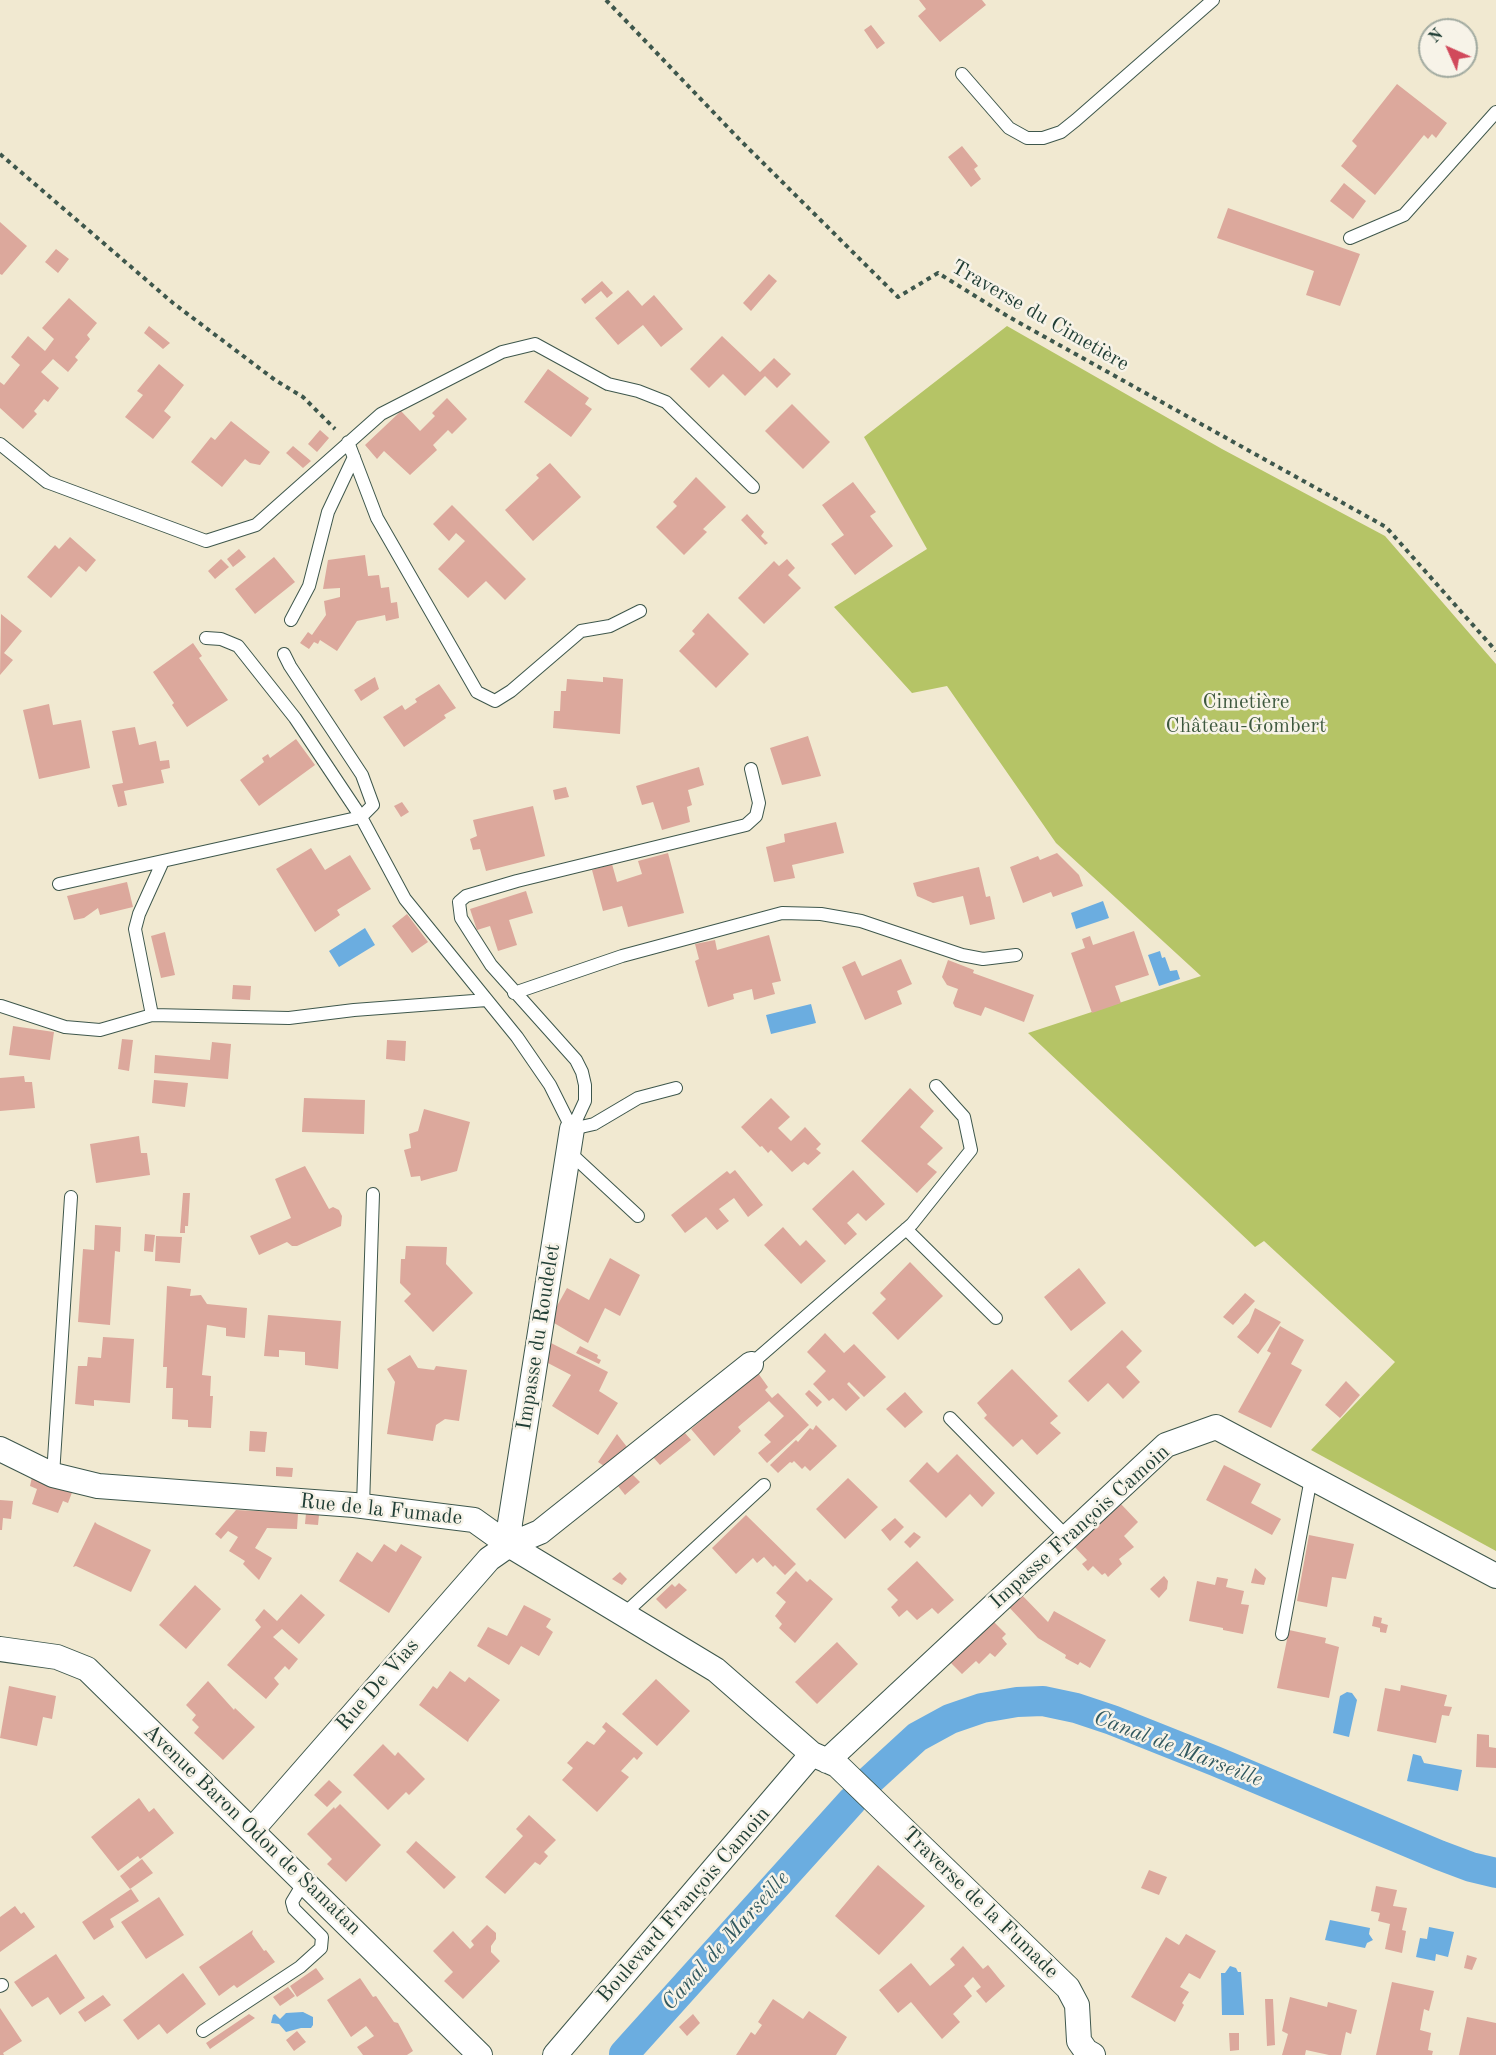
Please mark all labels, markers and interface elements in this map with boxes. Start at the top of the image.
north arrow [1418,18,1478,78]
text: N [1427,27,1447,47]
street label: Traverse du Cimetière [946,255,1134,377]
park label: Cimetière Château-Gombert [1166,689,1326,739]
street label: Impasse du Roudelet [512,1242,566,1432]
street label: Impasse François Camoin [985,1440,1175,1614]
street label: Rue de la Fumade [298,1489,464,1531]
street label: Rue De Vias [331,1634,425,1736]
water label: Canal de Marseille [1090,1705,1266,1793]
street label: Avenue Baron Odon de Samatan [138,1719,366,1941]
street label: Boulevard François Camoin [592,1802,776,2008]
street label: Traverse de la Fumade [896,1822,1064,1984]
water label: Canal de Marseille [656,1866,796,2016]

